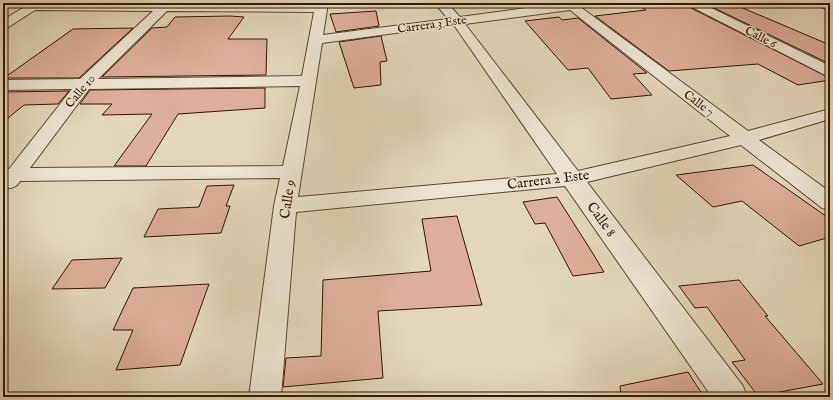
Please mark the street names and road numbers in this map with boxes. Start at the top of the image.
street label: Carrera 3 Este [397,12,468,37]
street label: Calle 6 [742,23,780,52]
street label: Calle 10 [62,72,99,111]
street label: Calle 7 [681,87,717,120]
street label: Carrera 2 Este [506,166,591,194]
street label: Calle 9 [276,178,300,220]
street label: Calle 8 [583,199,620,241]

